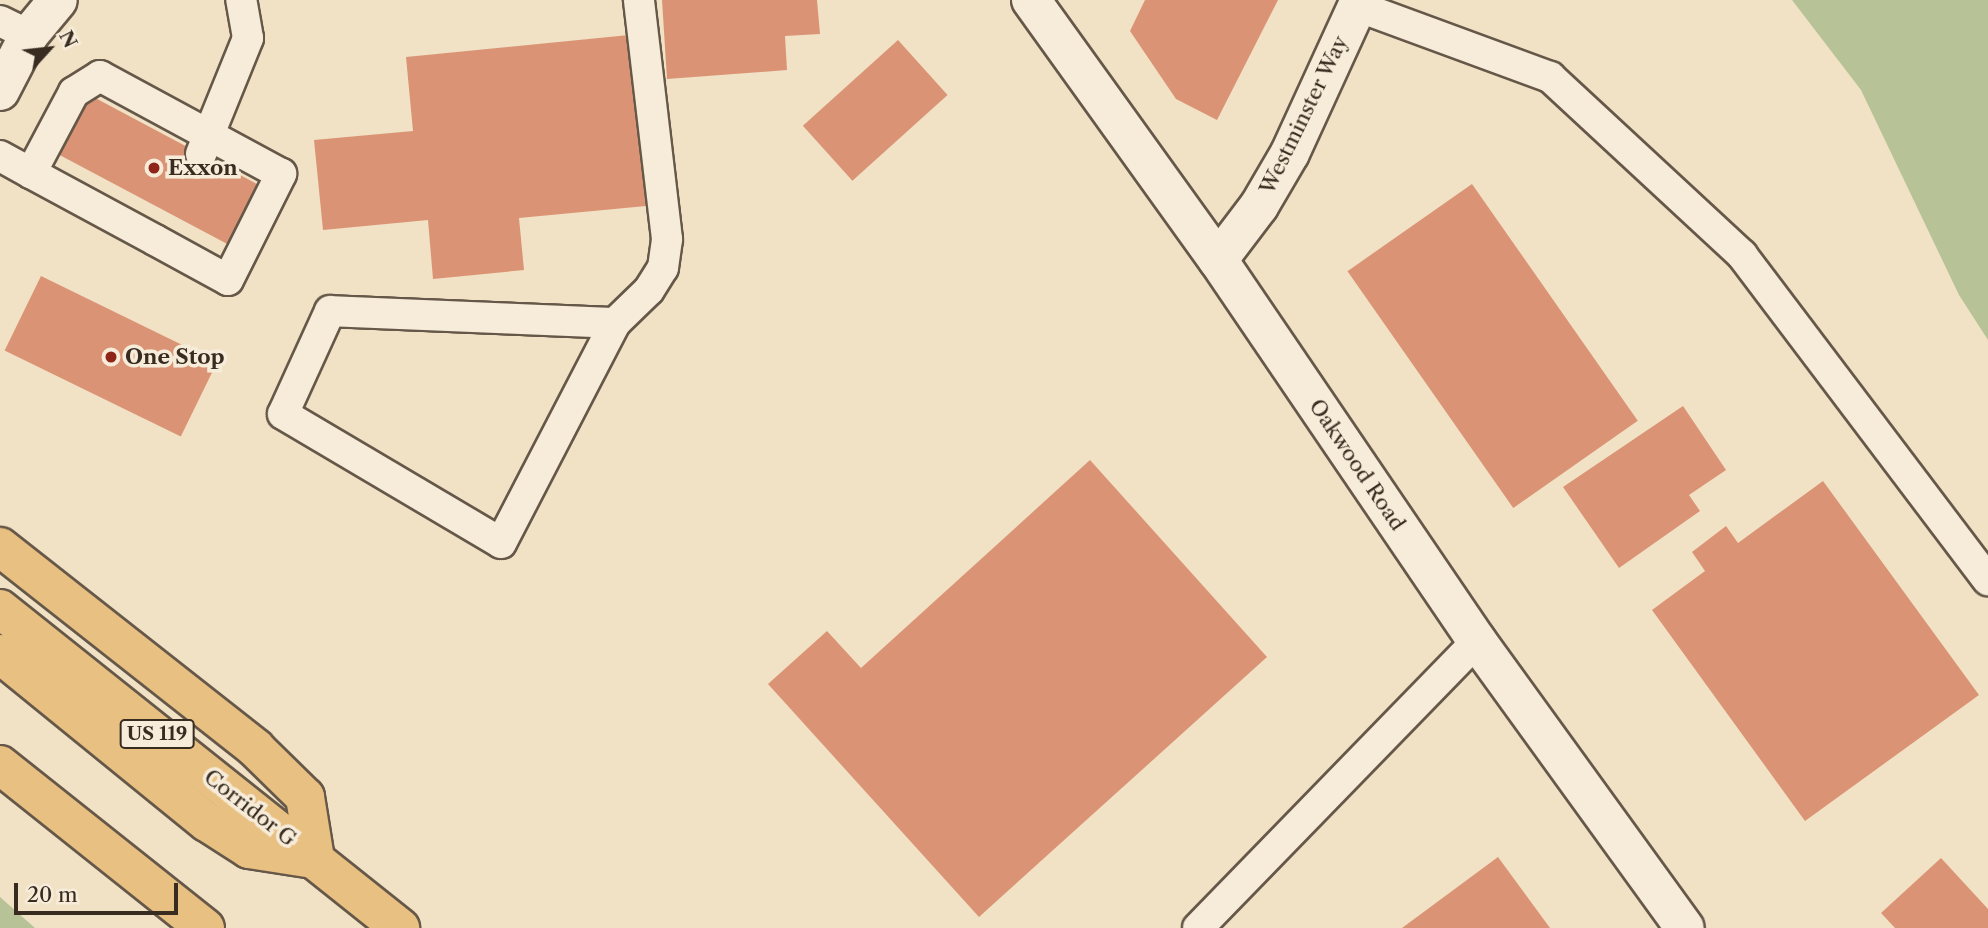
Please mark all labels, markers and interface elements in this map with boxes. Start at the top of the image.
north arrow [14,14,84,84]
text: N [54,27,82,52]
street label: Westminster Way [1254,31,1354,199]
place label: Exxon [168,155,238,181]
marker: Exxon [146,160,162,176]
place label: One Stop [125,344,225,370]
marker: One Stop [103,349,119,365]
street label: Oakwood Road [1304,394,1410,536]
road number: US 119 [118,719,196,750]
street label: Corridor G [199,764,301,852]
scale bar [18,869,182,913]
text: 20 m [27,882,78,907]

